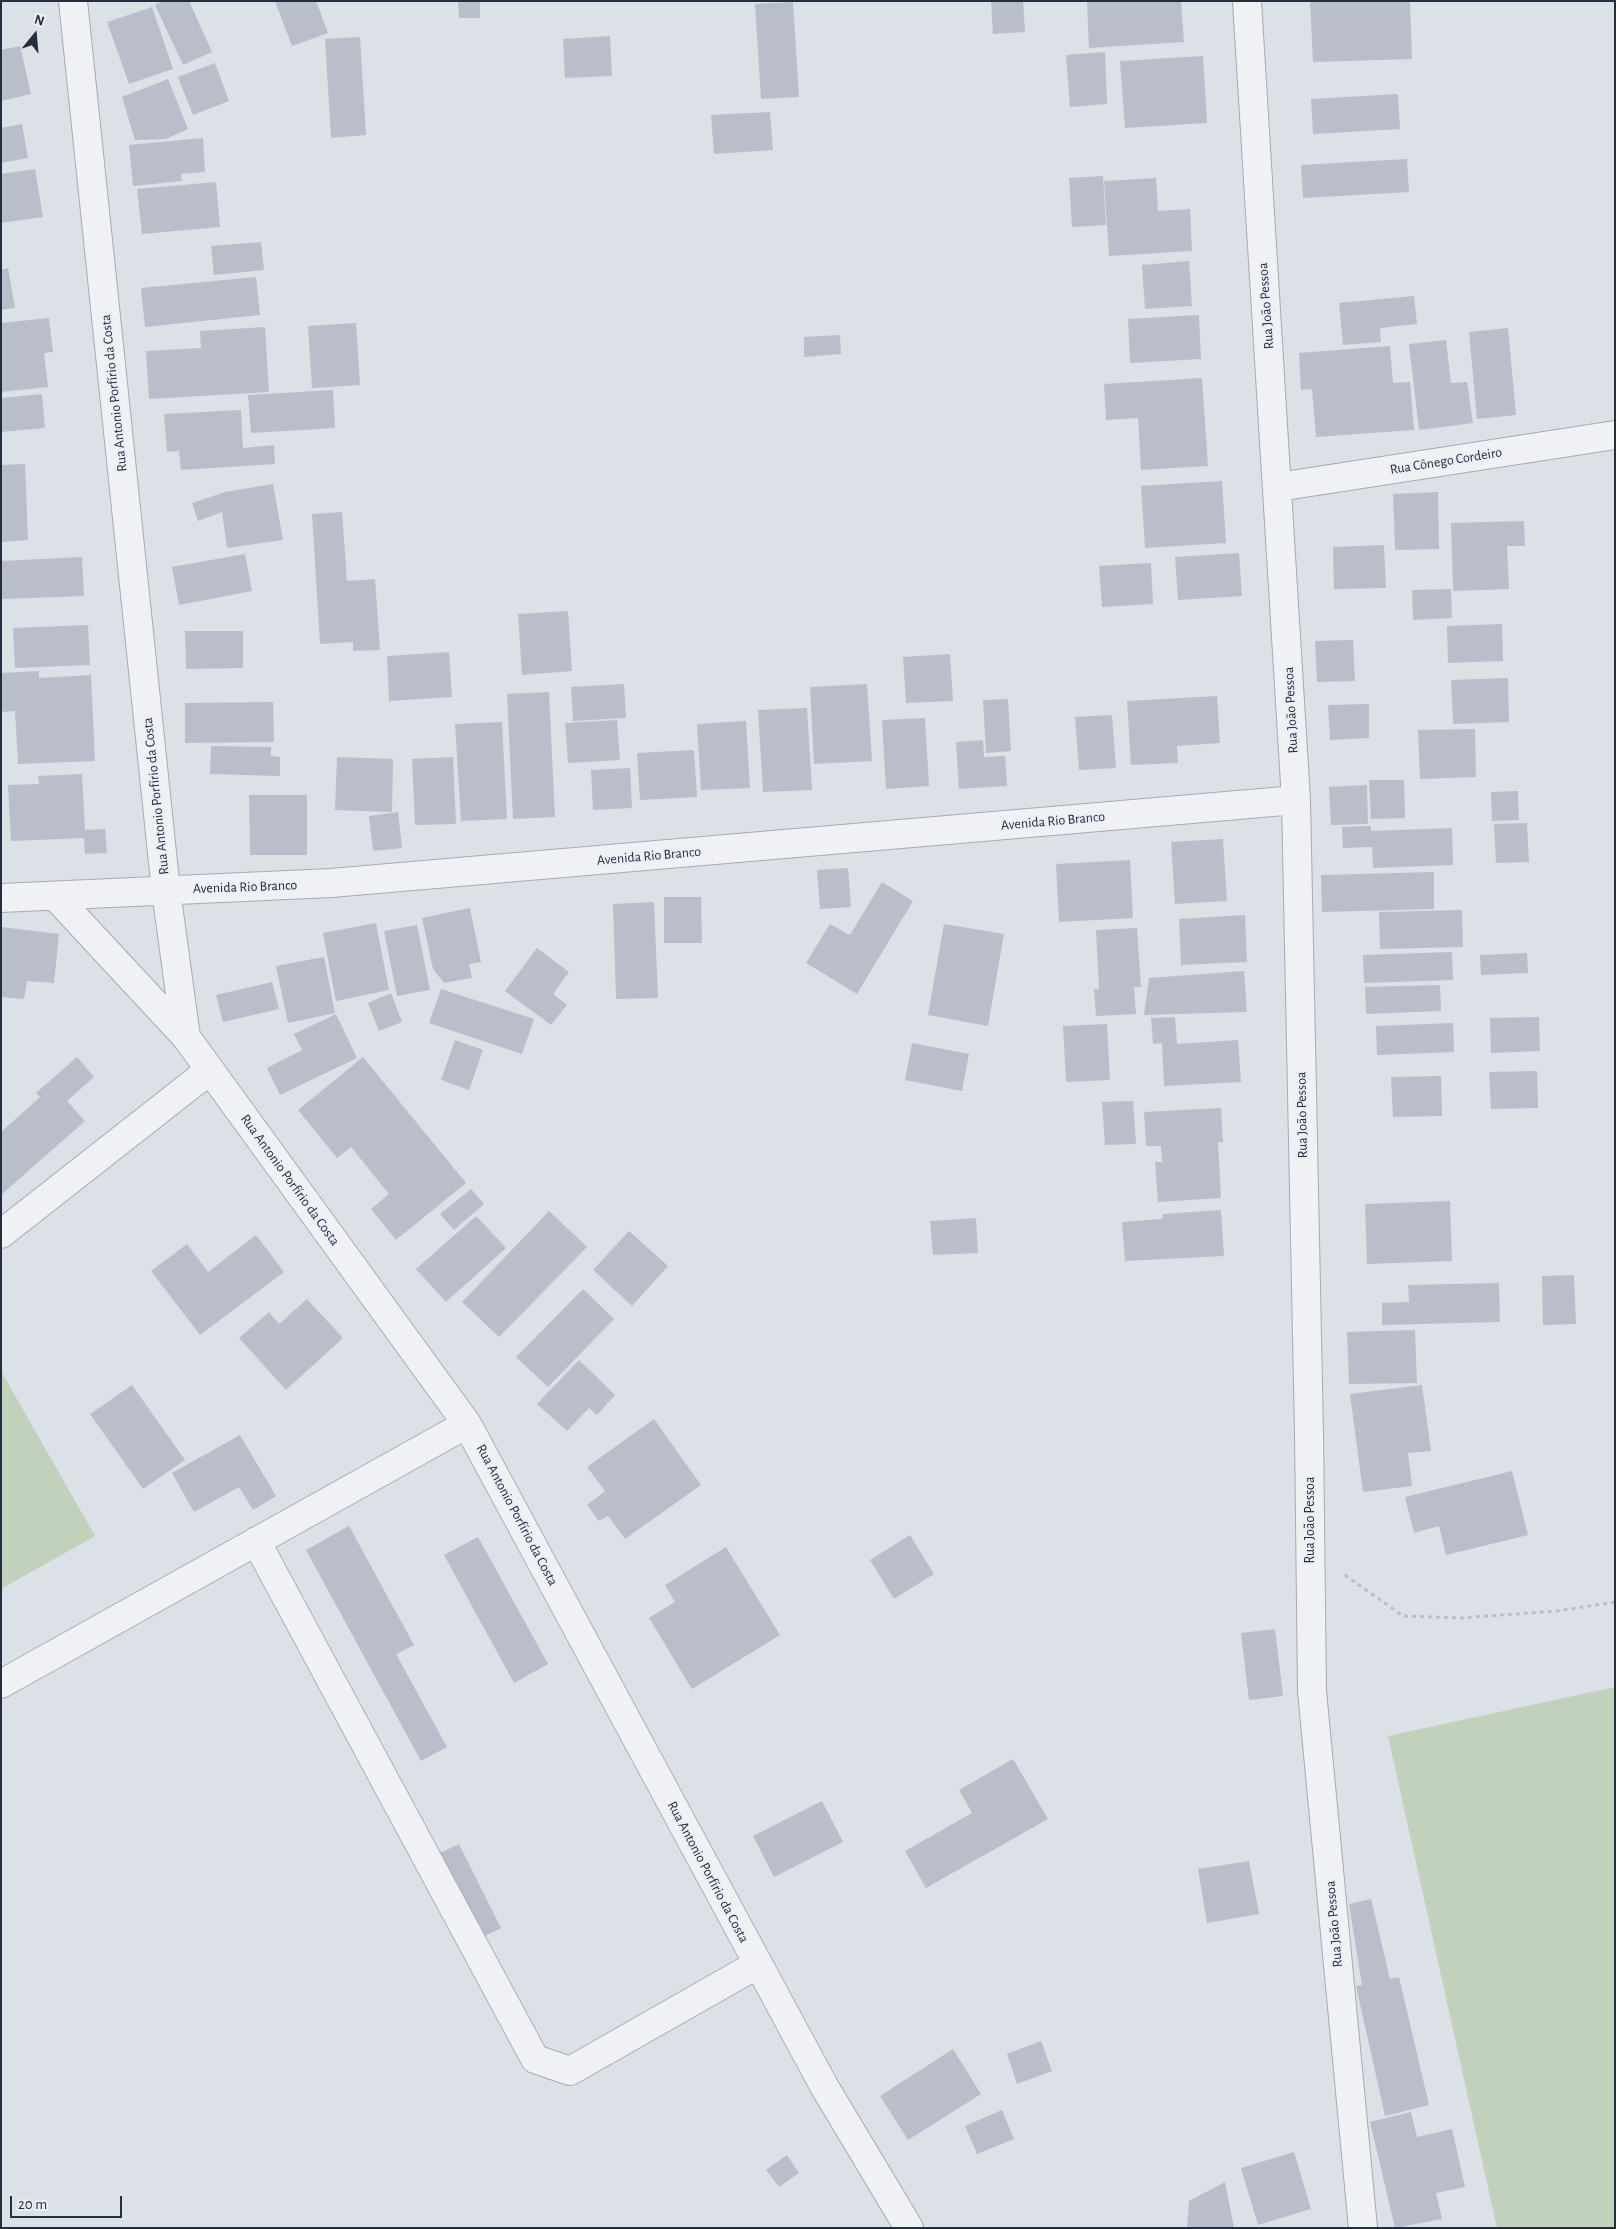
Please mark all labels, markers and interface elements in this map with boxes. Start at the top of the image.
north arrow [10,10,60,60]
text: N [33,13,46,29]
street label: Rua João Pessoa [1255,262,1277,350]
street label: Rua Antonio Porfírio da Costa [97,314,131,472]
street label: Rua Cônego Cordeiro [1389,444,1503,478]
street label: Rua João Pessoa [1280,666,1302,754]
street label: Rua Antonio Porfírio da Costa [139,717,173,875]
street label: Avenida Rio Branco [1000,808,1106,834]
street label: Avenida Rio Branco [596,843,702,869]
street label: Avenida Rio Branco [192,877,298,897]
street label: Rua João Pessoa [1293,1071,1311,1159]
street label: Rua Antonio Porfírio da Costa [237,1111,343,1249]
street label: Rua Antonio Porfírio da Costa [472,1441,562,1589]
street label: Rua João Pessoa [1302,1477,1318,1563]
street label: Rua Antonio Porfírio da Costa [663,1798,753,1946]
street label: Rua João Pessoa [1322,1880,1346,1968]
scale bar [12,2186,125,2218]
text: 20 m [18,2197,47,2212]

